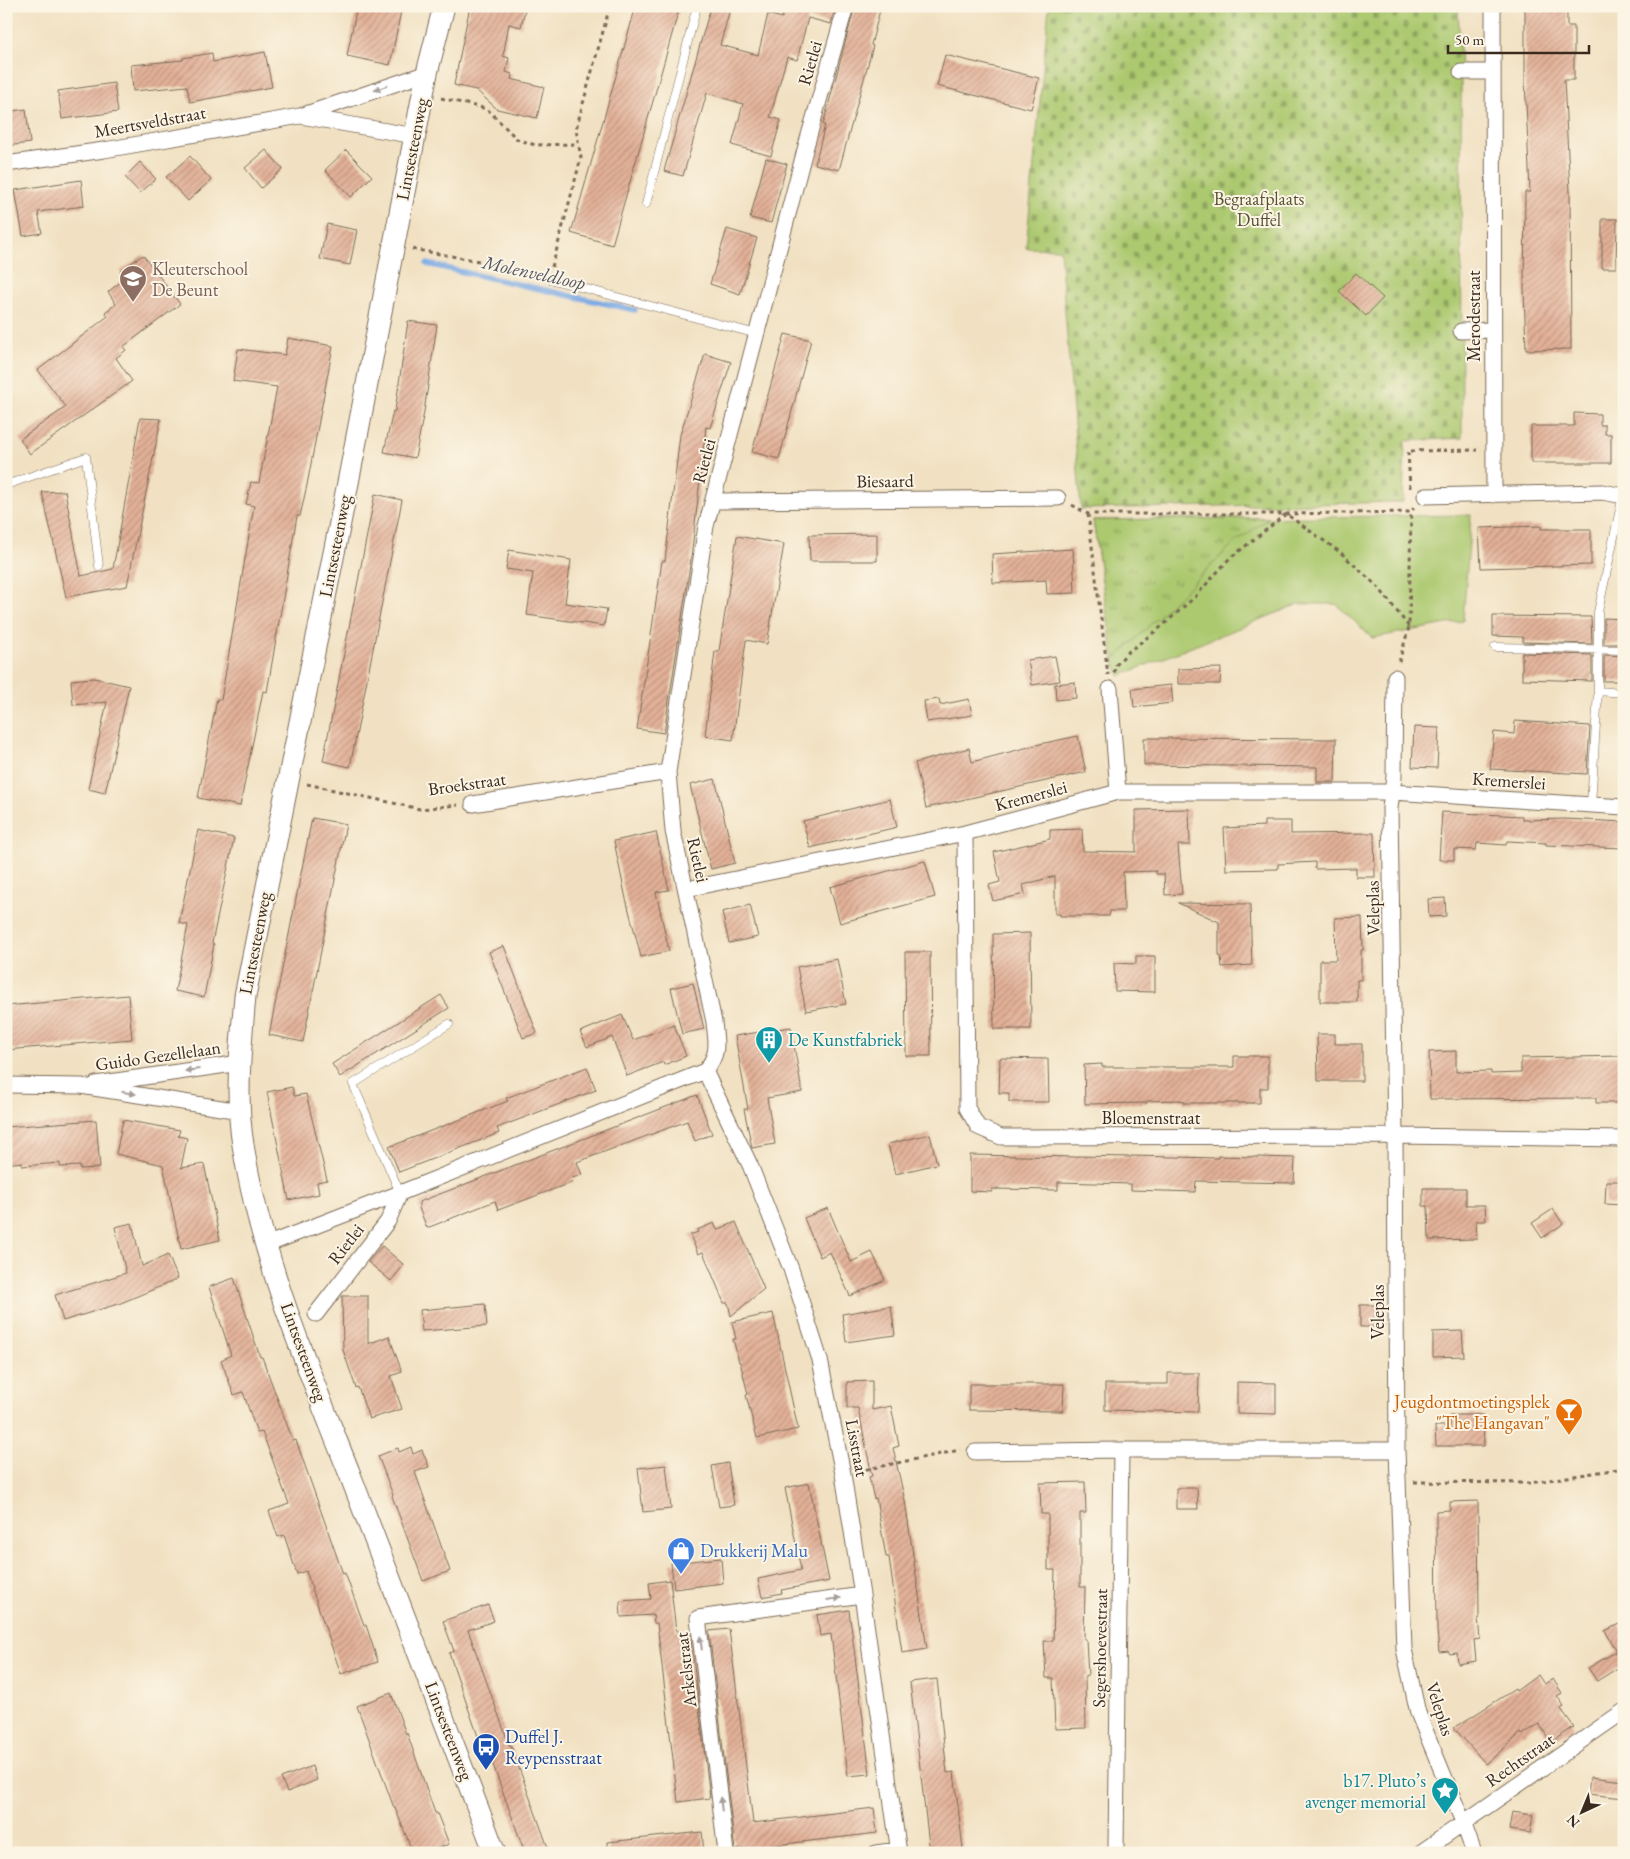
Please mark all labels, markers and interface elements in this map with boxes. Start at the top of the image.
scale bar [1448,22,1589,54]
text: 50 m [1455,30,1484,49]
street label: Rietlei [792,37,827,88]
one-way arrow [373,84,388,92]
street label: Lintsesteenweg [390,95,433,202]
street label: Meertsveldstraat [92,100,208,143]
park label: Begraafplaats Duffel [1214,187,1305,231]
water label: Molenveldloop [479,249,588,296]
place label: Kleuterschool De Beunt [152,257,248,301]
school or university icon: Kleuterschool De Beunt [118,264,148,303]
street label: Merodestraat [1462,270,1485,362]
street label: Rietlei [686,435,721,486]
street label: Biesaard [856,468,915,492]
street label: Lintsesteenweg [313,492,356,599]
street label: Kremerslei [1471,766,1547,795]
street label: Broekstraat [426,767,508,800]
street label: Kremerslei [992,775,1070,816]
street label: Rietlei [682,835,715,885]
street label: Veleplas [1361,880,1384,936]
street label: Lintsesteenweg [233,889,276,996]
building icon: De Kunstfabriek [754,1025,784,1064]
place label: De Kunstfabriek [788,1028,903,1051]
street label: Guido Gezellelaan [94,1035,223,1076]
one-way arrow [184,1066,200,1074]
one-way arrow [122,1090,138,1098]
street label: Bloemenstraat [1102,1106,1201,1129]
street label: Rietlei [322,1218,369,1269]
street label: Veleplas [1366,1284,1389,1340]
street label: Lintsesteenweg [276,1299,333,1405]
place label: Jeugdontmoetingsplek "The Hangavan" [1392,1390,1551,1434]
bar icon: Jeugdontmoetingsplek "The Hangavan" [1554,1397,1584,1436]
street label: Lisstraat [841,1417,874,1479]
shop icon: Drukkerij Malu [666,1536,696,1575]
place label: Drukkerij Malu [700,1539,808,1562]
street label: Segershoevestraat [1087,1588,1112,1708]
one-way arrow [827,1595,843,1603]
street label: Arkelstraat [669,1631,702,1710]
one-way arrow [697,1635,705,1651]
street label: Lintsesteenweg [420,1678,479,1784]
street label: Veleplas [1421,1679,1460,1739]
place label: Duffel J. Reypensstraat [505,1725,602,1769]
street label: Rechtstraat [1481,1727,1559,1792]
bus stop icon: Duffel J. Reypensstraat [471,1732,501,1771]
place label: b17. Pluto’s avenger memorial [1305,1769,1426,1813]
place icon: b17. Pluto’s avenger memorial [1430,1776,1460,1815]
north arrow [1558,1786,1608,1836]
one-way arrow [717,1796,725,1812]
text: N [1562,1810,1583,1832]

